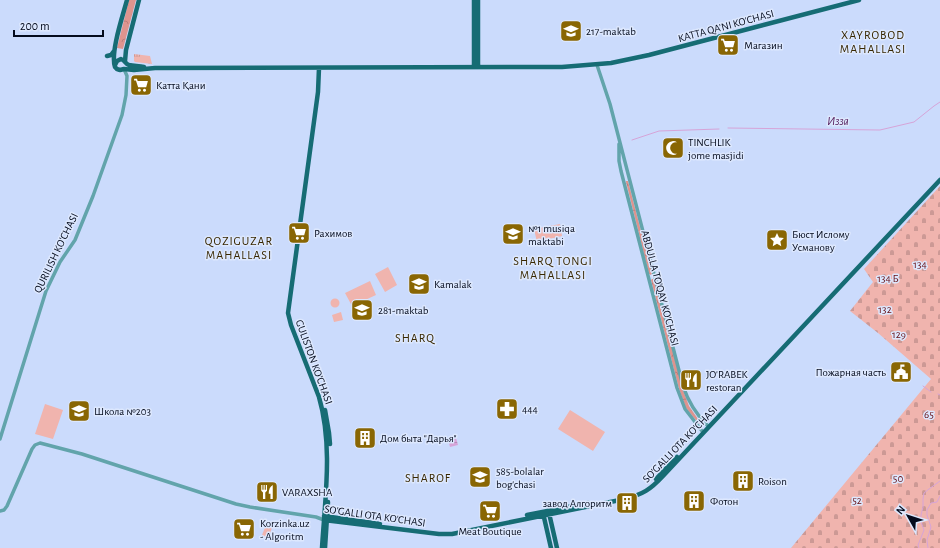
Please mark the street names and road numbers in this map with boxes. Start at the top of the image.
street label: KATTA QA'NI KO'CHASI [677,8,775,44]
street label: QURILISH KO'CHASI [32,211,80,295]
street label: ABDULLA TO'QAY KO'CHASI [639,229,681,347]
street label: GULISTON KO'CHASI [294,318,334,406]
street label: SO'GALLI OTA KO'CHASI [641,403,719,485]
street label: SO'GALLI OTA KO'CHASI [324,503,426,529]

